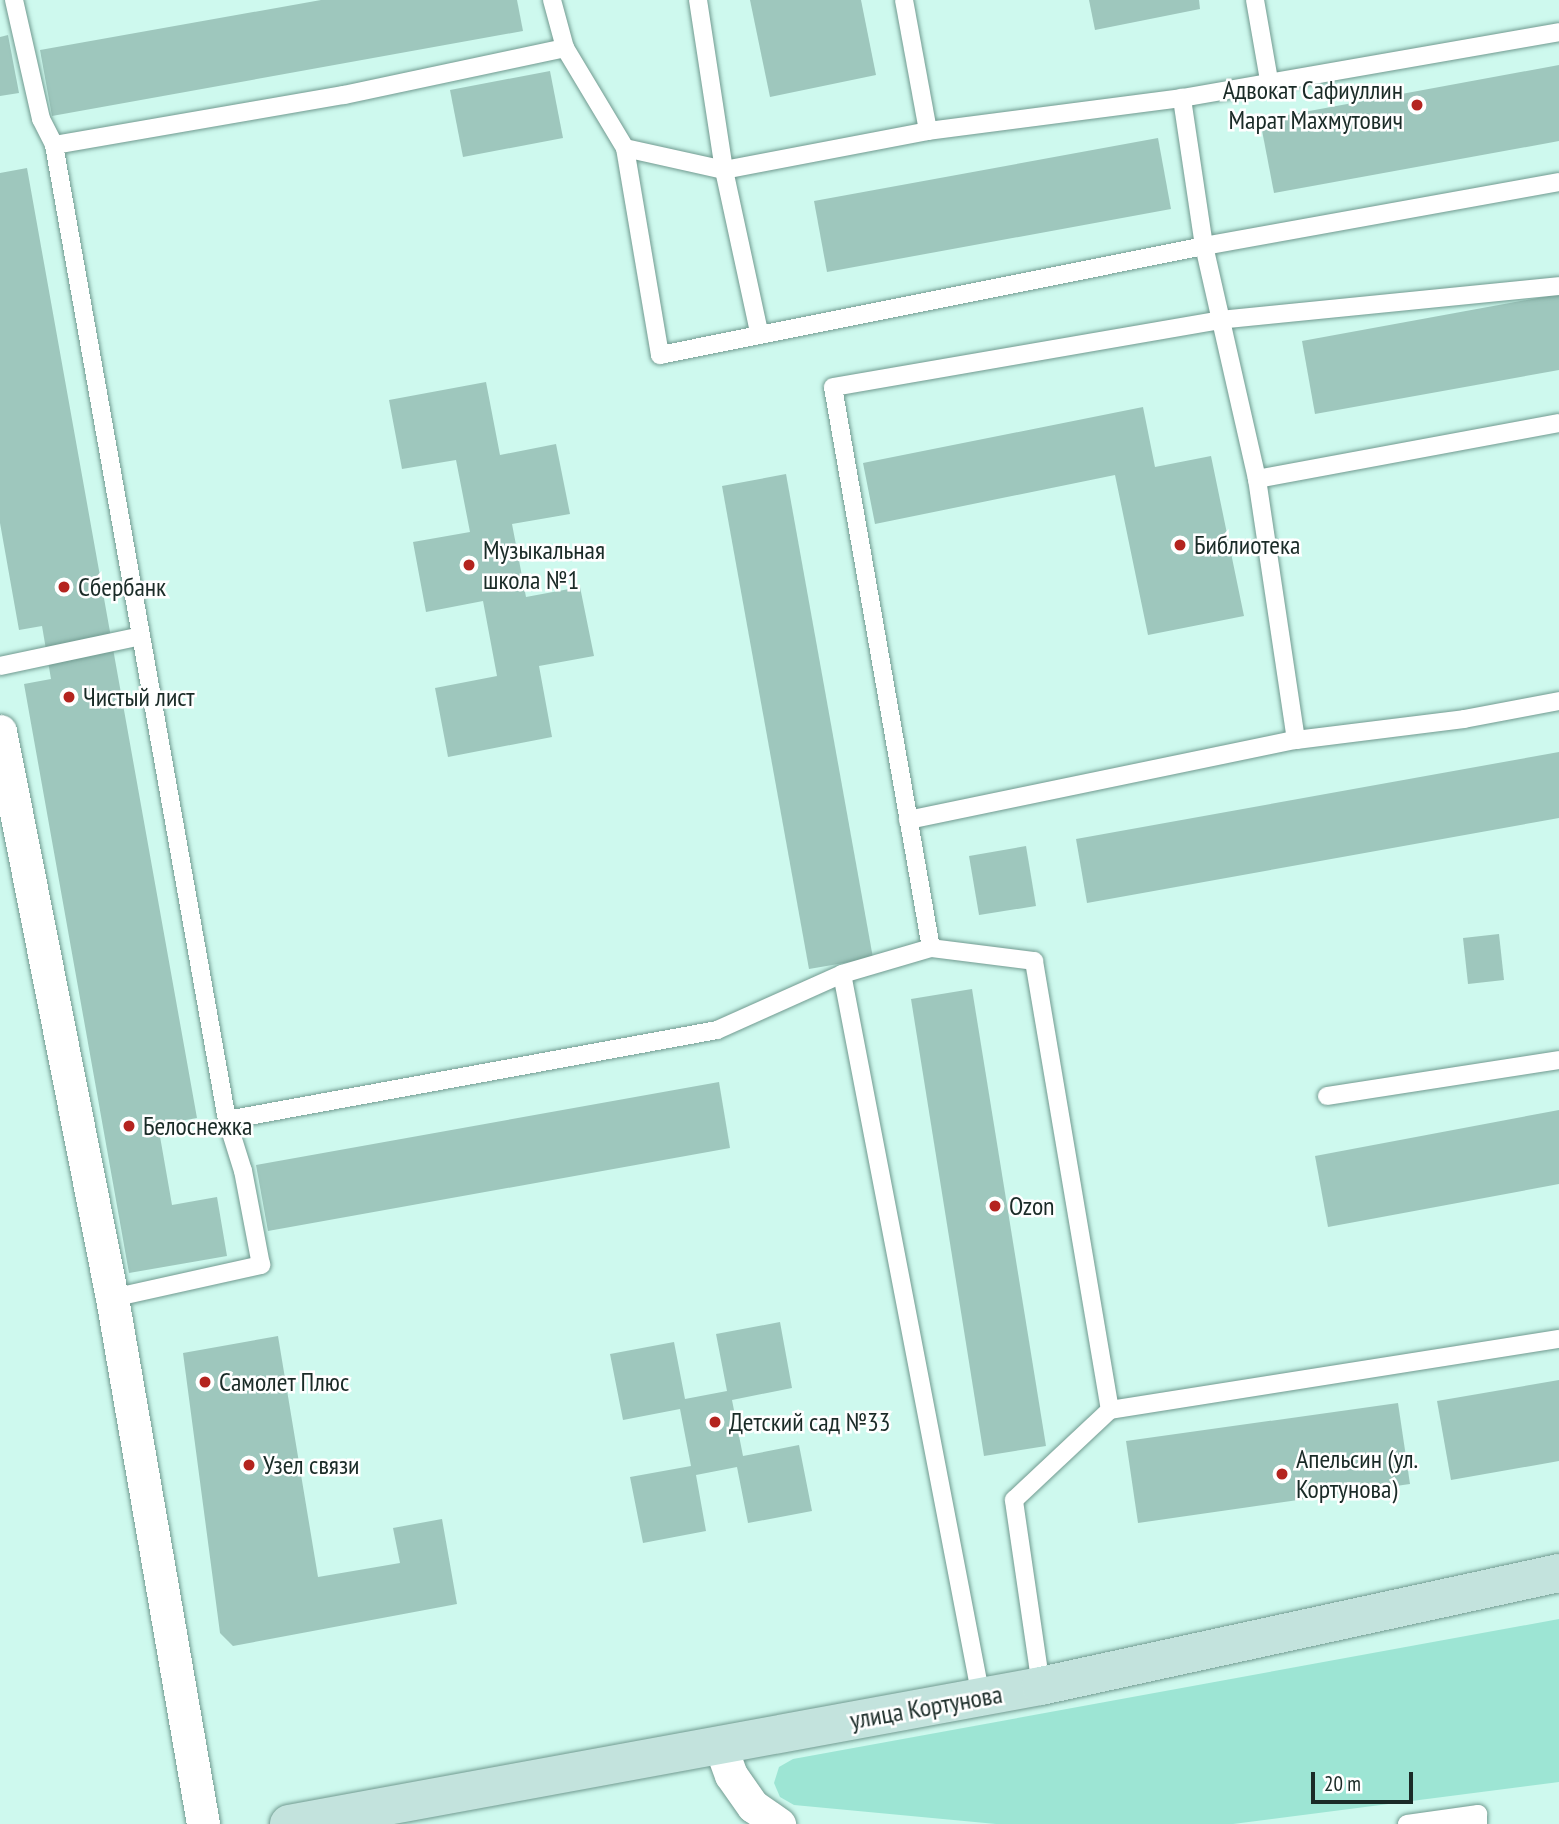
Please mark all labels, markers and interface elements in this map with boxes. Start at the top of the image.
place label: Адвокат Сафиуллин Марат Махмутович [1222,74,1403,136]
marker: Адвокат Сафиуллин Марат Махмутович [1409,97,1425,113]
place label: Библиотека [1194,529,1300,561]
place label: Музыкальная школа №1 [483,534,605,596]
marker: Библиотека [1172,537,1188,553]
marker: Музыкальная школа №1 [461,557,477,573]
place label: Сбербанк [78,571,166,603]
marker: Сбербанк [56,579,72,595]
place label: Чистый лист [83,681,195,713]
marker: Чистый лист [61,689,77,705]
place label: Белоснежка [143,1110,252,1142]
marker: Белоснежка [121,1118,137,1134]
place label: Ozon [1009,1190,1055,1222]
marker: Ozon [987,1198,1003,1214]
place label: Самолет Плюс [219,1366,350,1398]
marker: Самолет Плюс [197,1374,213,1390]
place label: Детский сад №33 [729,1406,890,1438]
marker: Детский сад №33 [707,1414,723,1430]
place label: Апельсин (ул. Кортунова) [1296,1443,1418,1504]
place label: Узел связи [263,1449,359,1481]
marker: Узел связи [241,1457,257,1473]
marker: Апельсин (ул. Кортунова) [1274,1466,1290,1482]
street label: улица Кортунова [847,1678,1005,1736]
scale bar [1314,1758,1416,1802]
text: 20 m [1324,1770,1361,1797]

